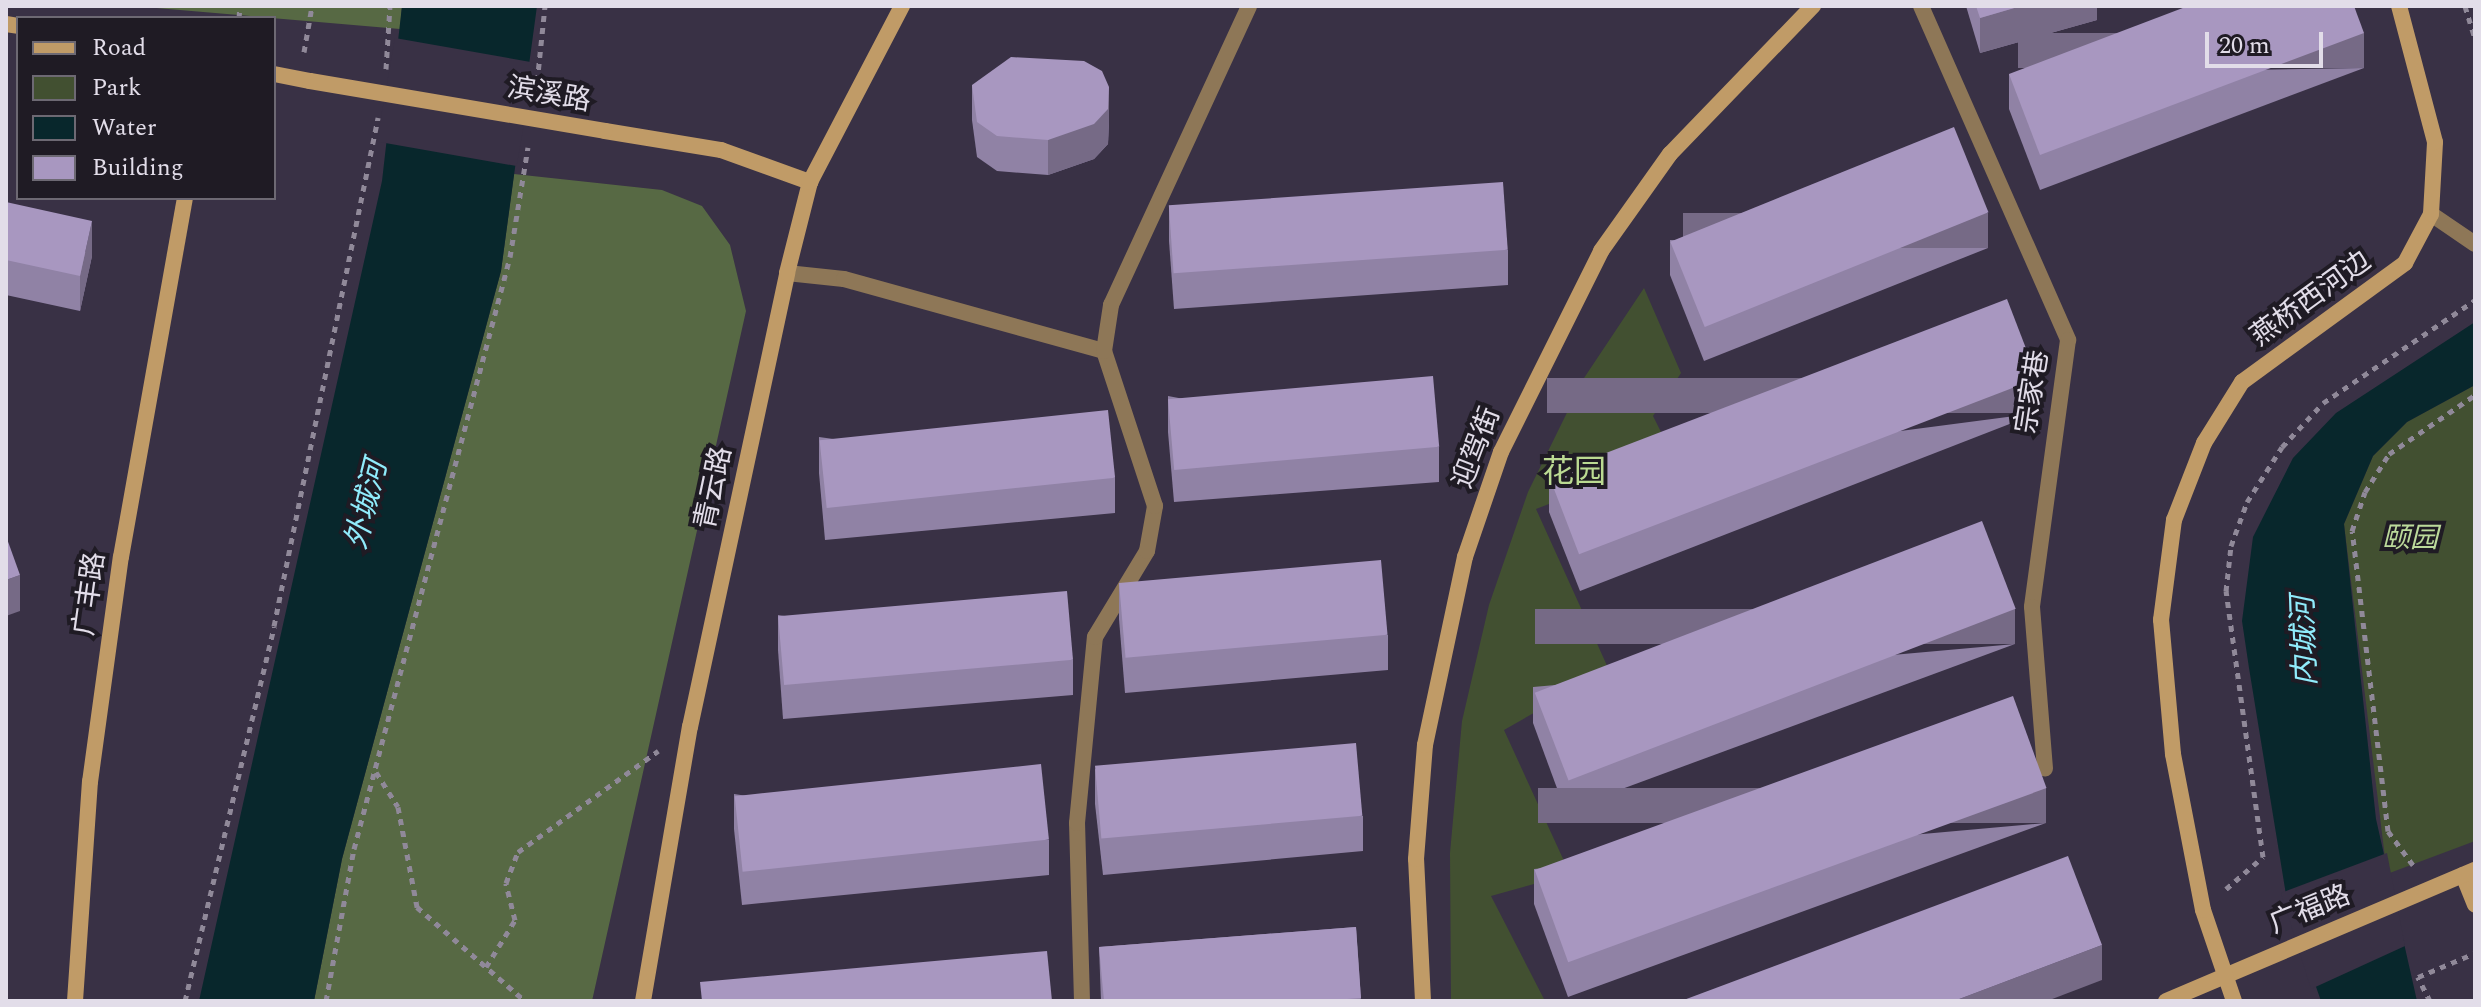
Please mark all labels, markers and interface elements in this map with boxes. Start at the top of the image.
legend [16,16,276,200]
scale bar [2209,16,2327,66]
text: 20 m [2219,28,2270,64]
text: Road [92,30,146,66]
text: Park [92,70,142,106]
street label: 滨溪路 [505,71,593,119]
text: Water [92,110,156,146]
text: Building [92,150,184,186]
street label: 燕桥西河边 [2244,244,2378,354]
street label: 宗家巷 [2010,348,2056,436]
street label: 迎驾街 [1446,403,1508,493]
street label: 青云路 [689,443,739,533]
district label: 花园 [1542,454,1606,492]
water label: 外城河 [339,457,395,553]
park label: 颐园 [2382,522,2438,556]
street label: 广丰路 [68,550,112,638]
water label: 内城河 [2285,595,2325,687]
street label: 广福路 [2265,879,2355,941]

